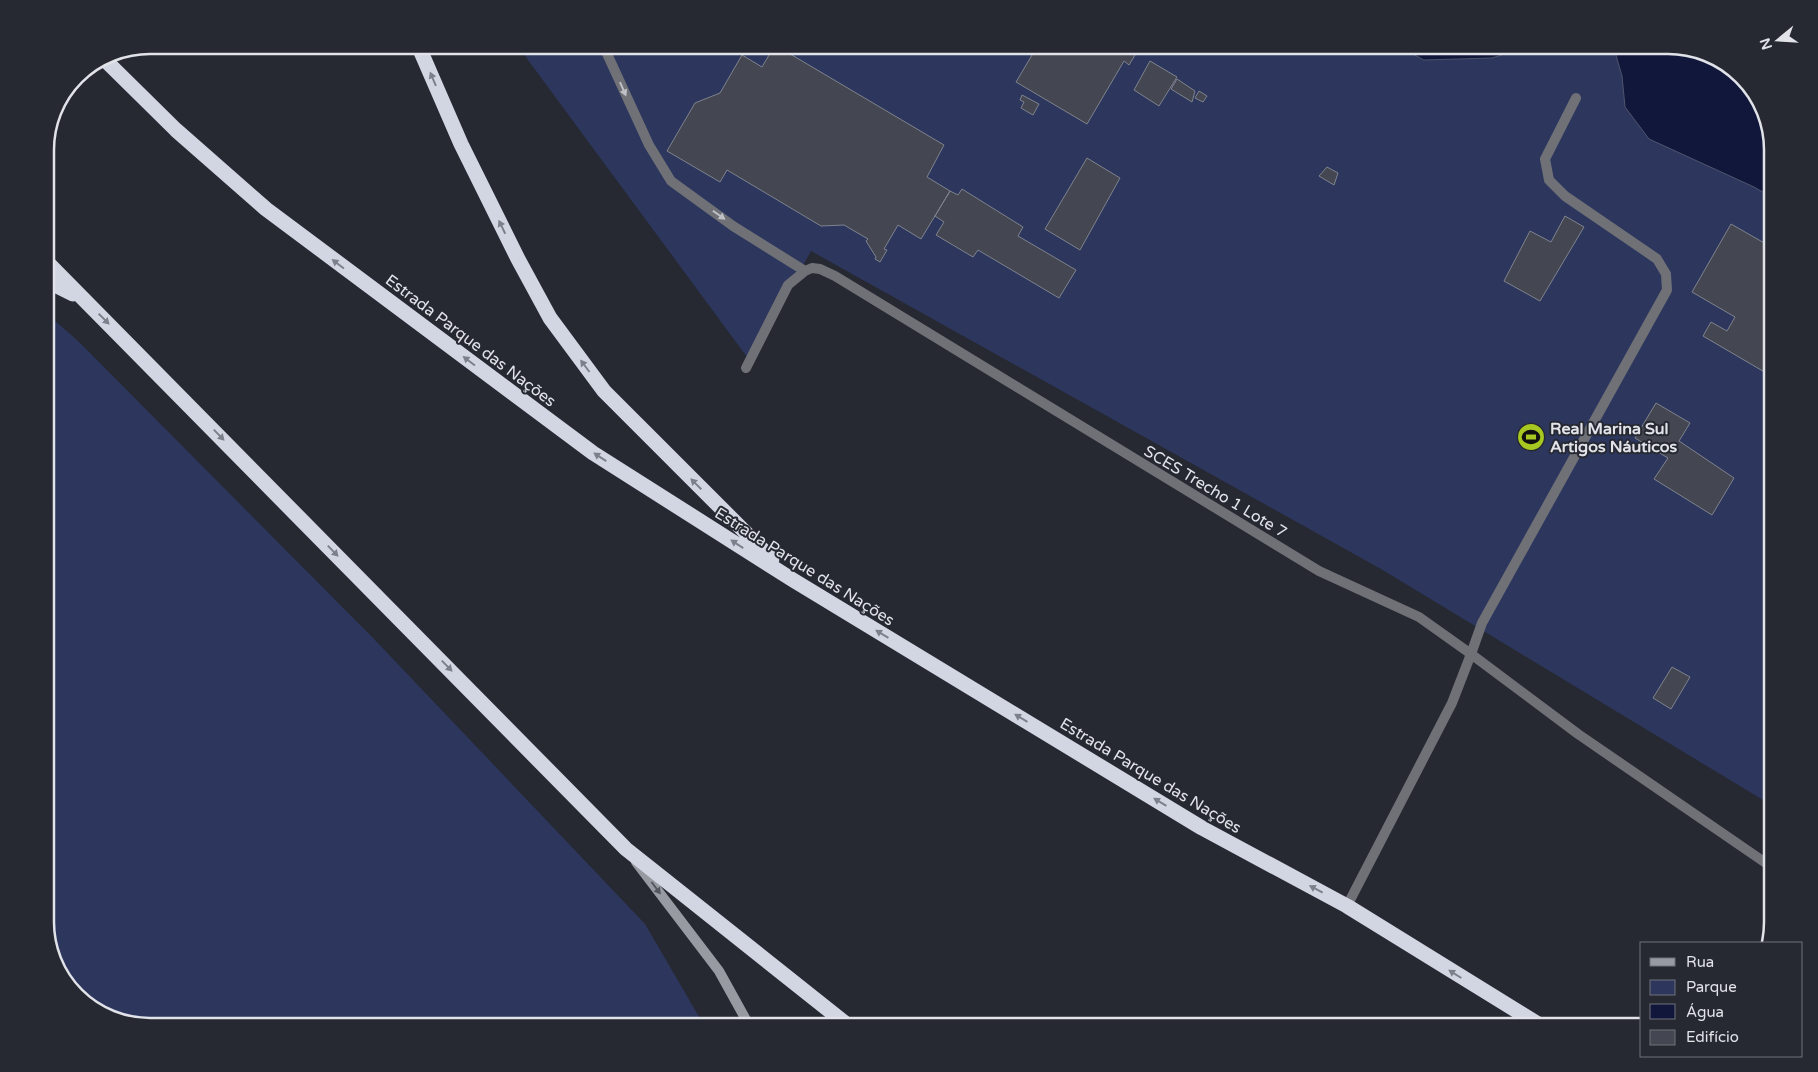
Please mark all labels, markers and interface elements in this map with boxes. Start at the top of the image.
north arrow [1753,15,1803,65]
text: N [1756,36,1776,52]
one-way arrow [429,72,437,86]
one-way arrow [619,82,627,96]
one-way arrow [712,210,726,220]
one-way arrow [498,219,506,234]
one-way arrow [331,259,345,269]
street label: Estrada Parque das Nações [381,270,560,411]
one-way arrow [98,313,110,325]
one-way arrow [463,355,476,366]
one-way arrow [580,359,590,373]
place label: Real Marina Sul Artigos Náuticos [1550,419,1678,457]
sports icon: Real Marina Sul Artigos Náuticos [1516,422,1546,452]
one-way arrow [213,428,225,440]
street label: SCES Trecho 1 Lote 7 [1140,441,1291,543]
one-way arrow [593,452,606,462]
one-way arrow [690,478,702,490]
street label: Estrada Parque das Nações [711,503,898,630]
one-way arrow [730,540,743,549]
one-way arrow [327,544,339,556]
one-way arrow [876,630,889,639]
one-way arrow [441,660,453,672]
one-way arrow [1015,714,1028,723]
street label: Estrada Parque das Nações [1056,714,1245,838]
one-way arrow [1154,798,1167,807]
one-way arrow [651,881,661,895]
one-way arrow [1309,885,1322,894]
legend [1640,942,1803,1057]
text: Rua [1686,953,1714,971]
one-way arrow [1448,969,1461,978]
text: Parque [1686,978,1737,996]
text: Água [1686,1003,1724,1021]
text: Edifício [1686,1028,1739,1046]

